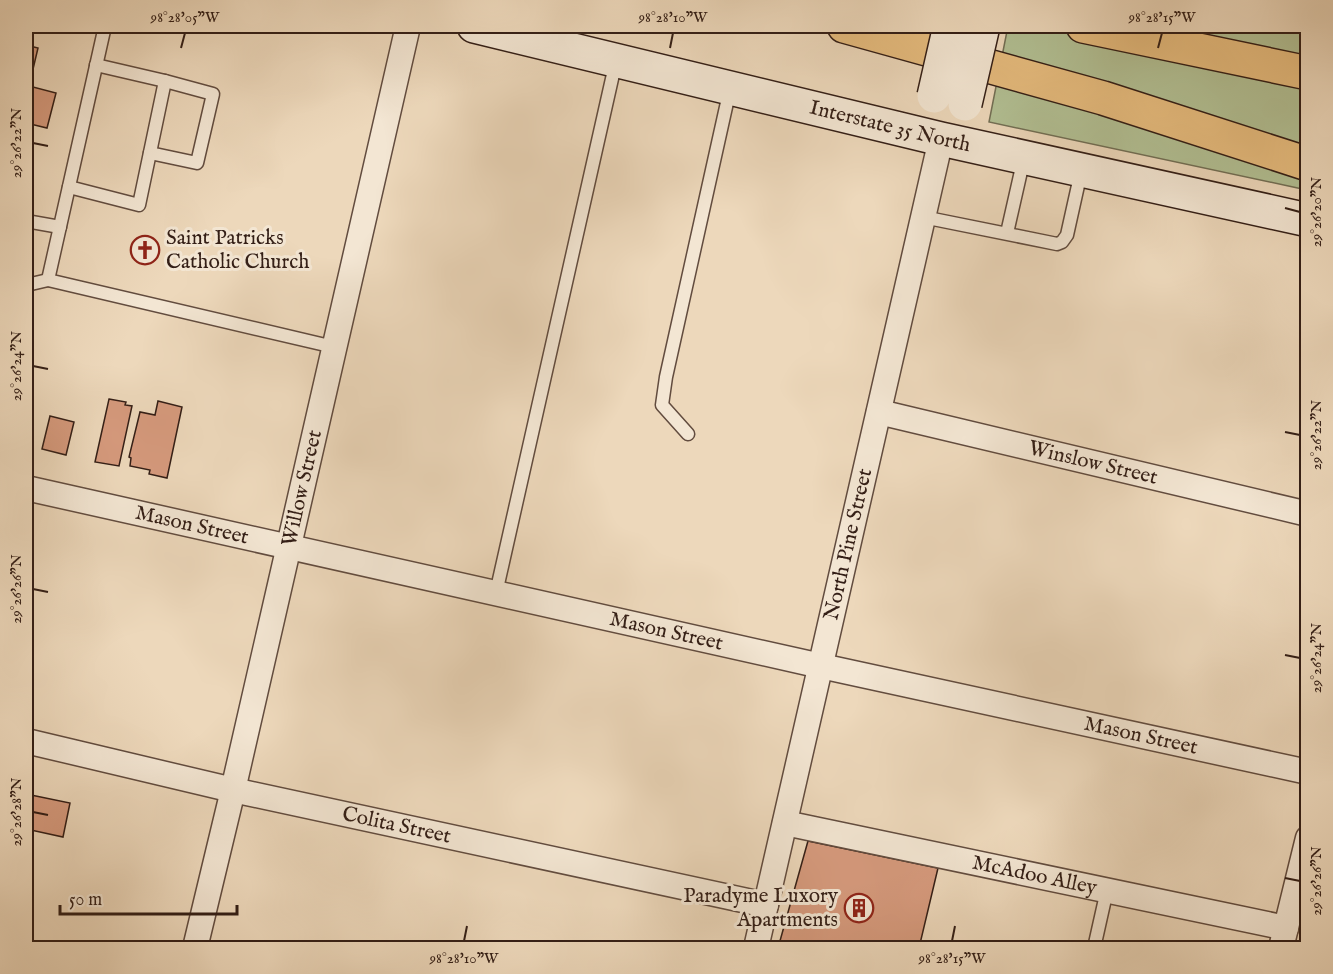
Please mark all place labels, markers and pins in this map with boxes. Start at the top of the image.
place label: Saint Patricks Catholic Church [166,225,309,276]
church icon: Saint Patricks Catholic Church [129,234,161,266]
place label: Paradyme Luxory Apartments [683,883,839,934]
building icon: Paradyme Luxory Apartments [843,892,875,924]

